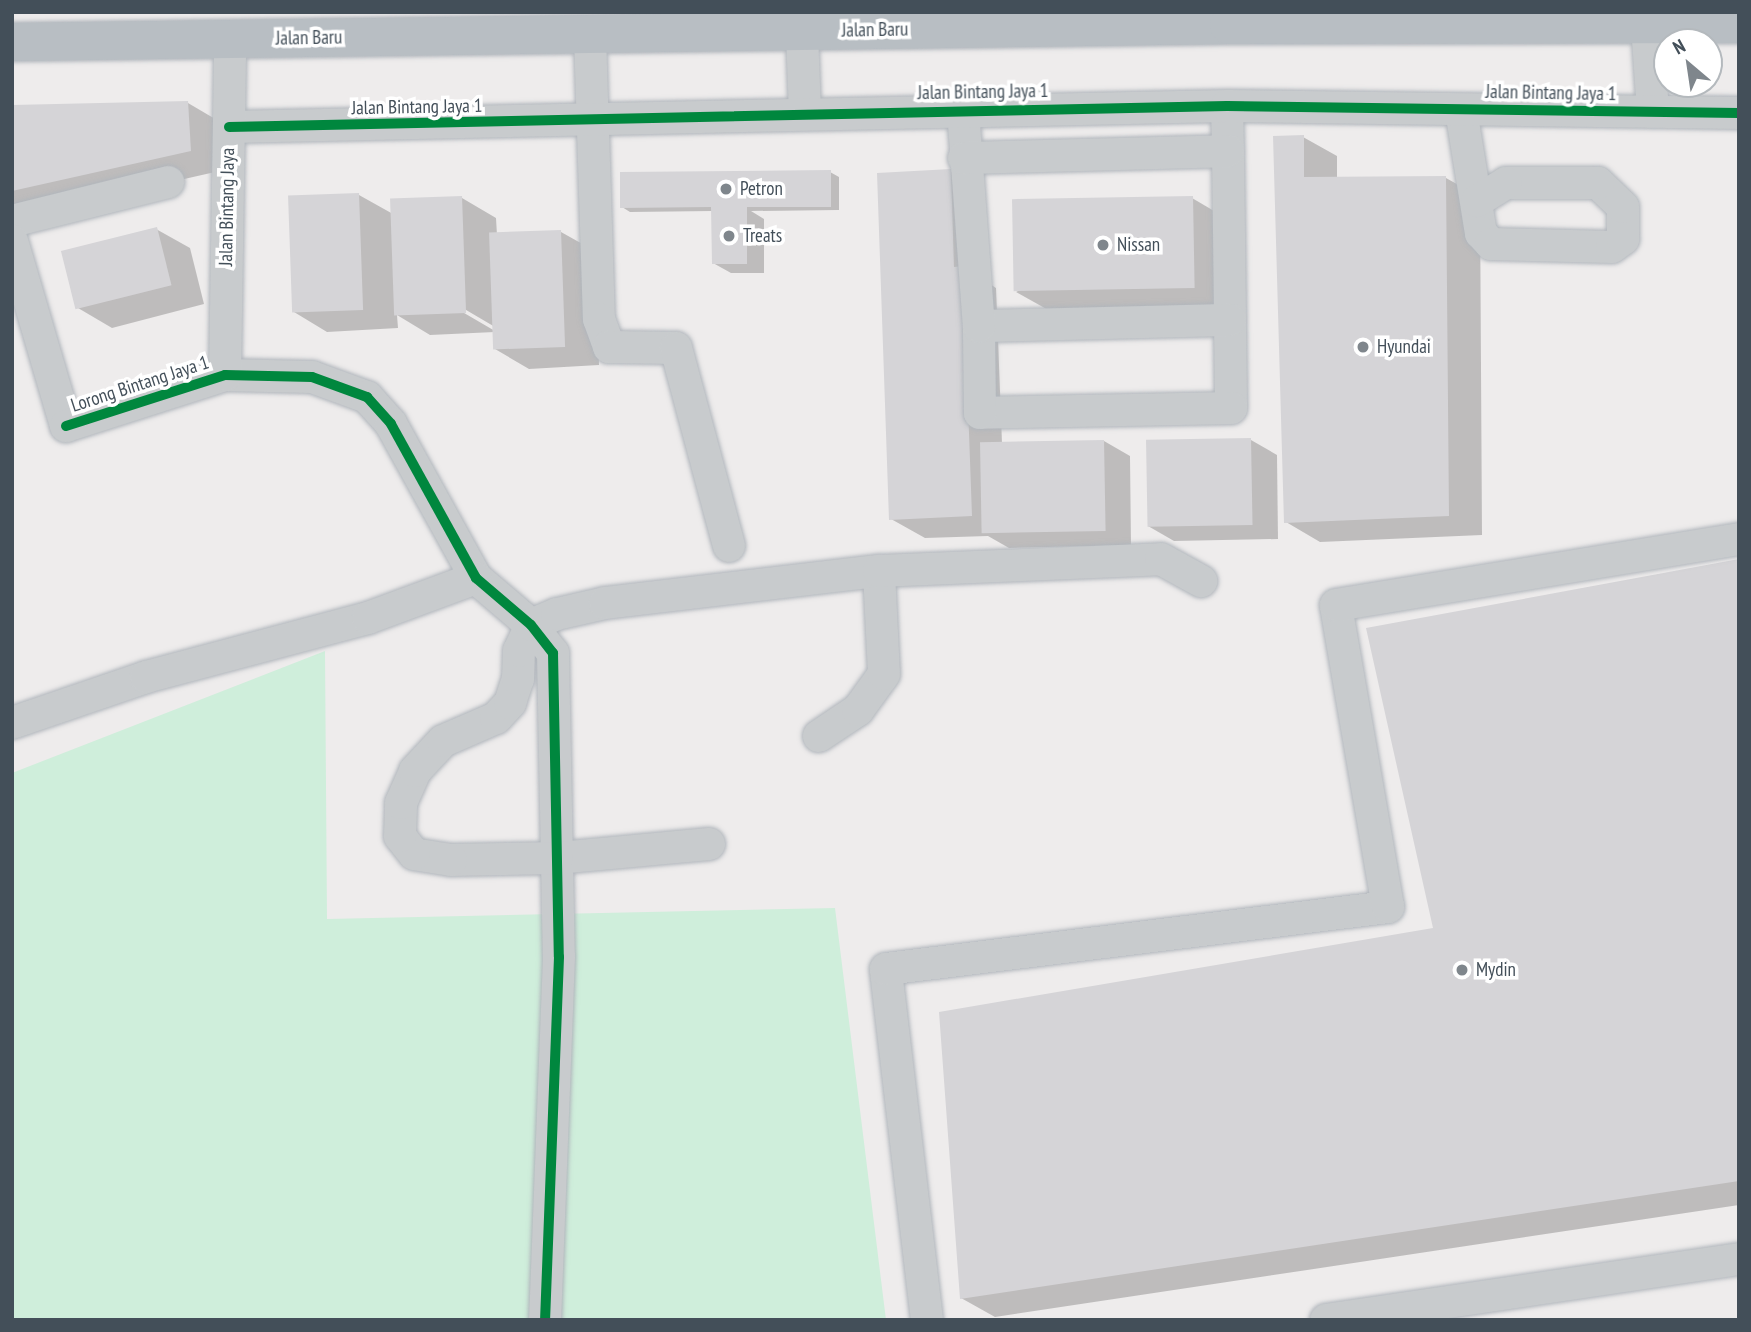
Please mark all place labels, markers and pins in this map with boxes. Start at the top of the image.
place label: Petron [740,178,783,200]
marker: Petron [718,181,734,197]
place label: Treats [743,225,782,247]
marker: Treats [721,228,737,244]
place label: Nissan [1117,234,1160,256]
marker: Nissan [1095,237,1111,253]
place label: Hyundai [1377,336,1431,358]
marker: Hyundai [1355,339,1371,355]
place label: Mydin [1476,959,1516,981]
marker: Mydin [1454,962,1470,978]

